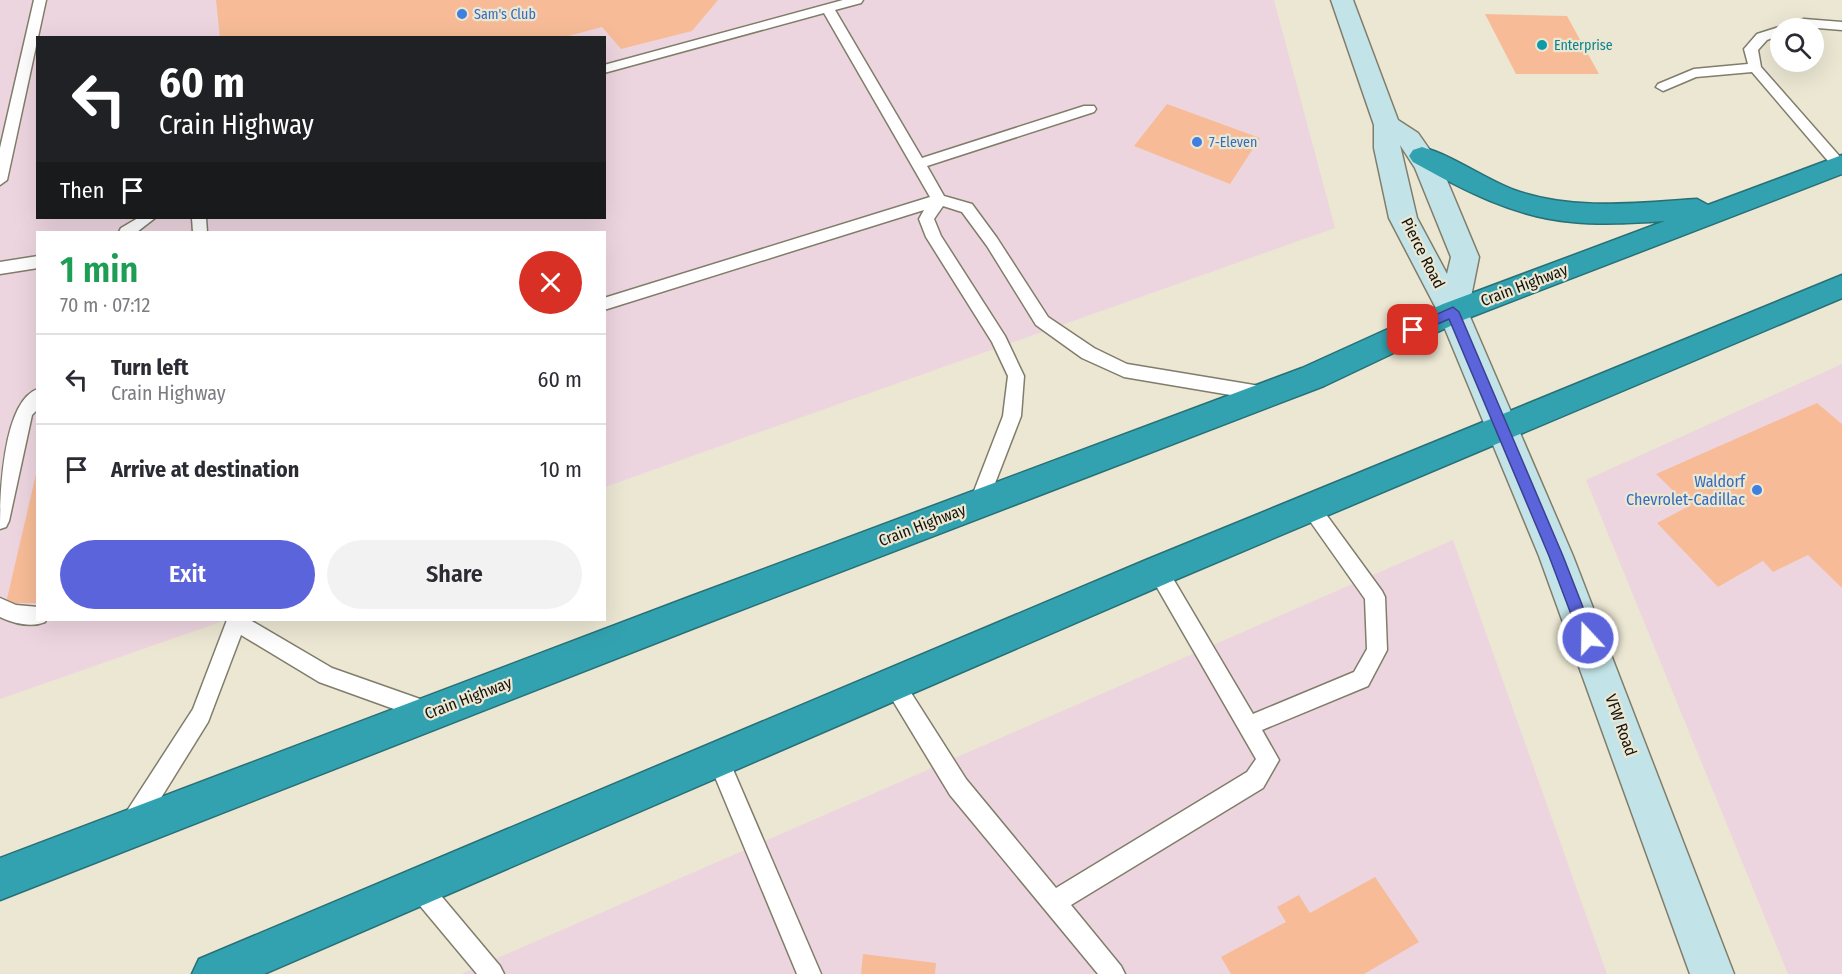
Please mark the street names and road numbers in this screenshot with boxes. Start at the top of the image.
street label: Pierce Road [1397,214,1449,292]
street label: Crain Highway [1478,259,1571,310]
street label: Crain Highway [876,499,969,550]
street label: Crain Highway [422,672,515,723]
street label: VFW Road [1601,692,1641,758]

